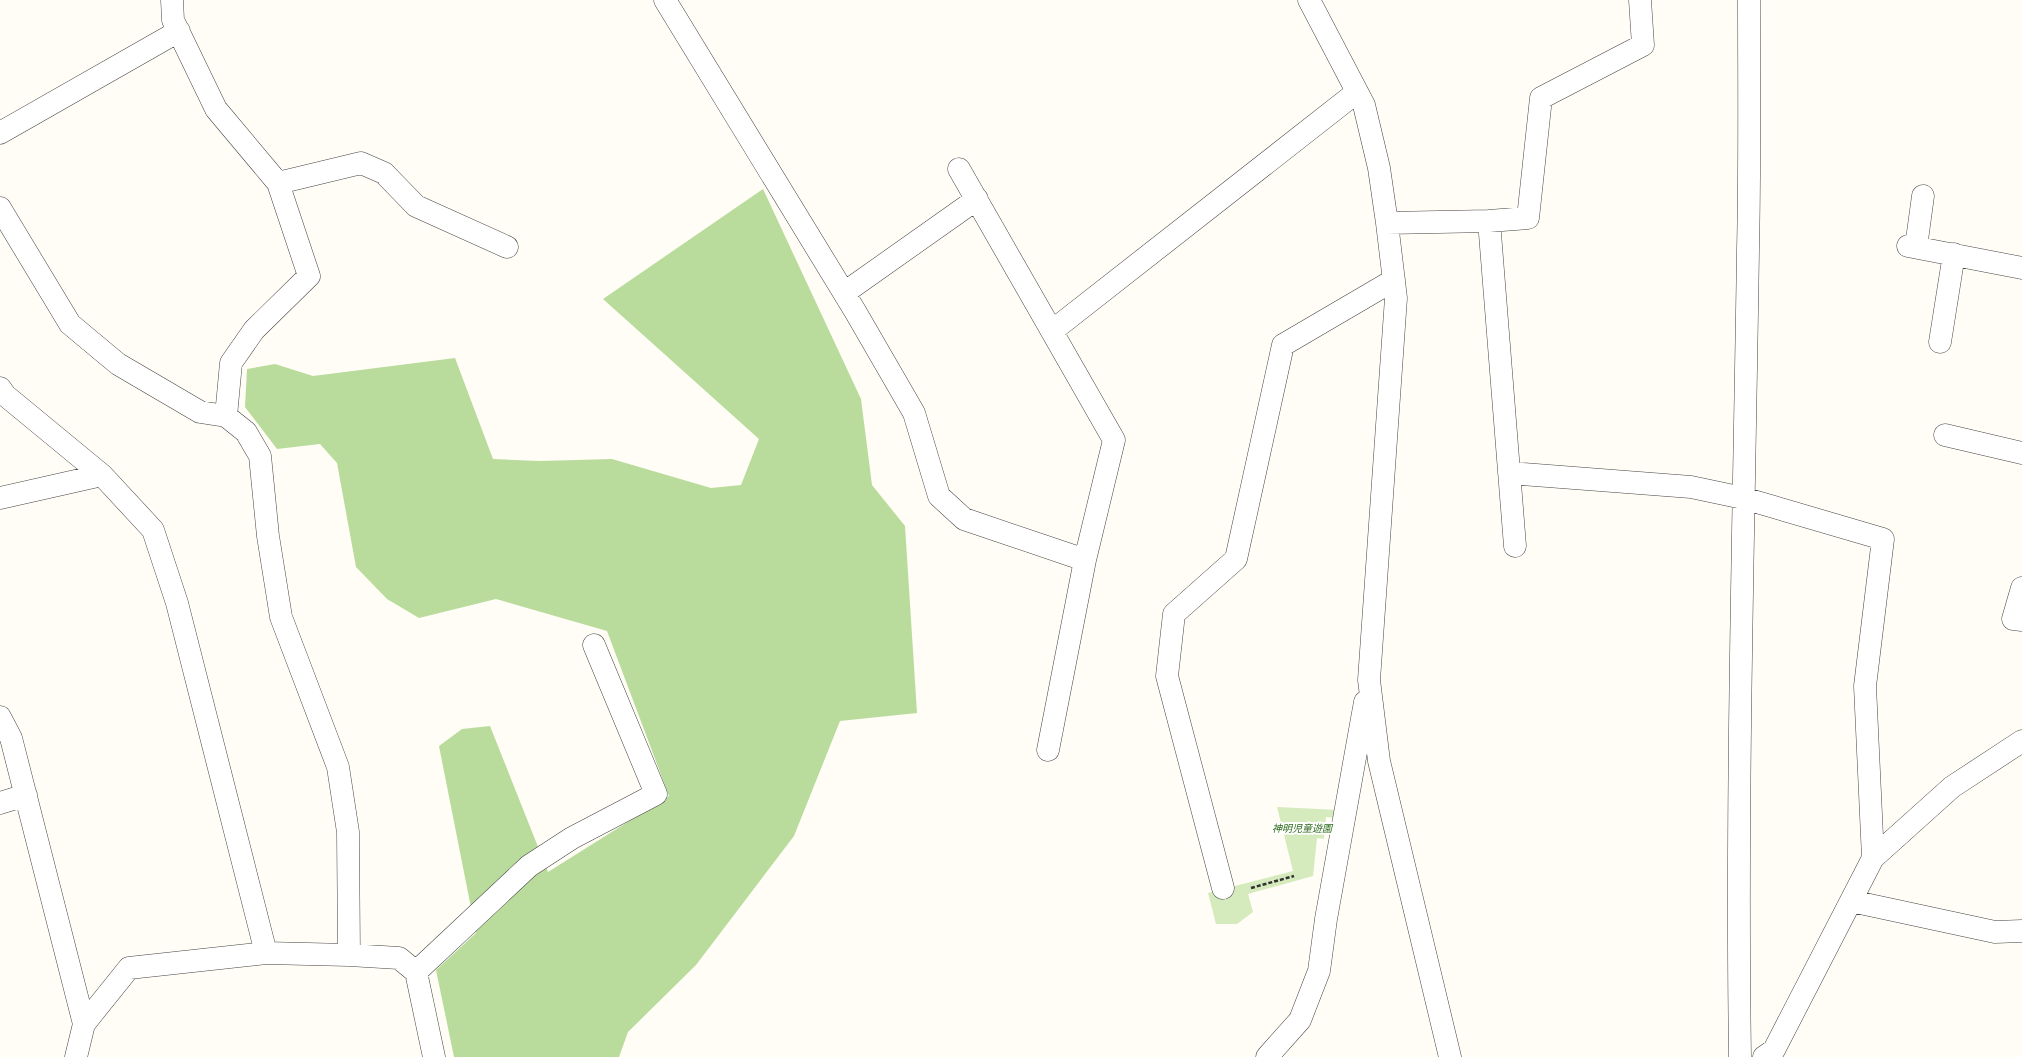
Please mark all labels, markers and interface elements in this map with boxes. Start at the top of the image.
park label: 神明児童遊園 [1272,820,1334,835]

